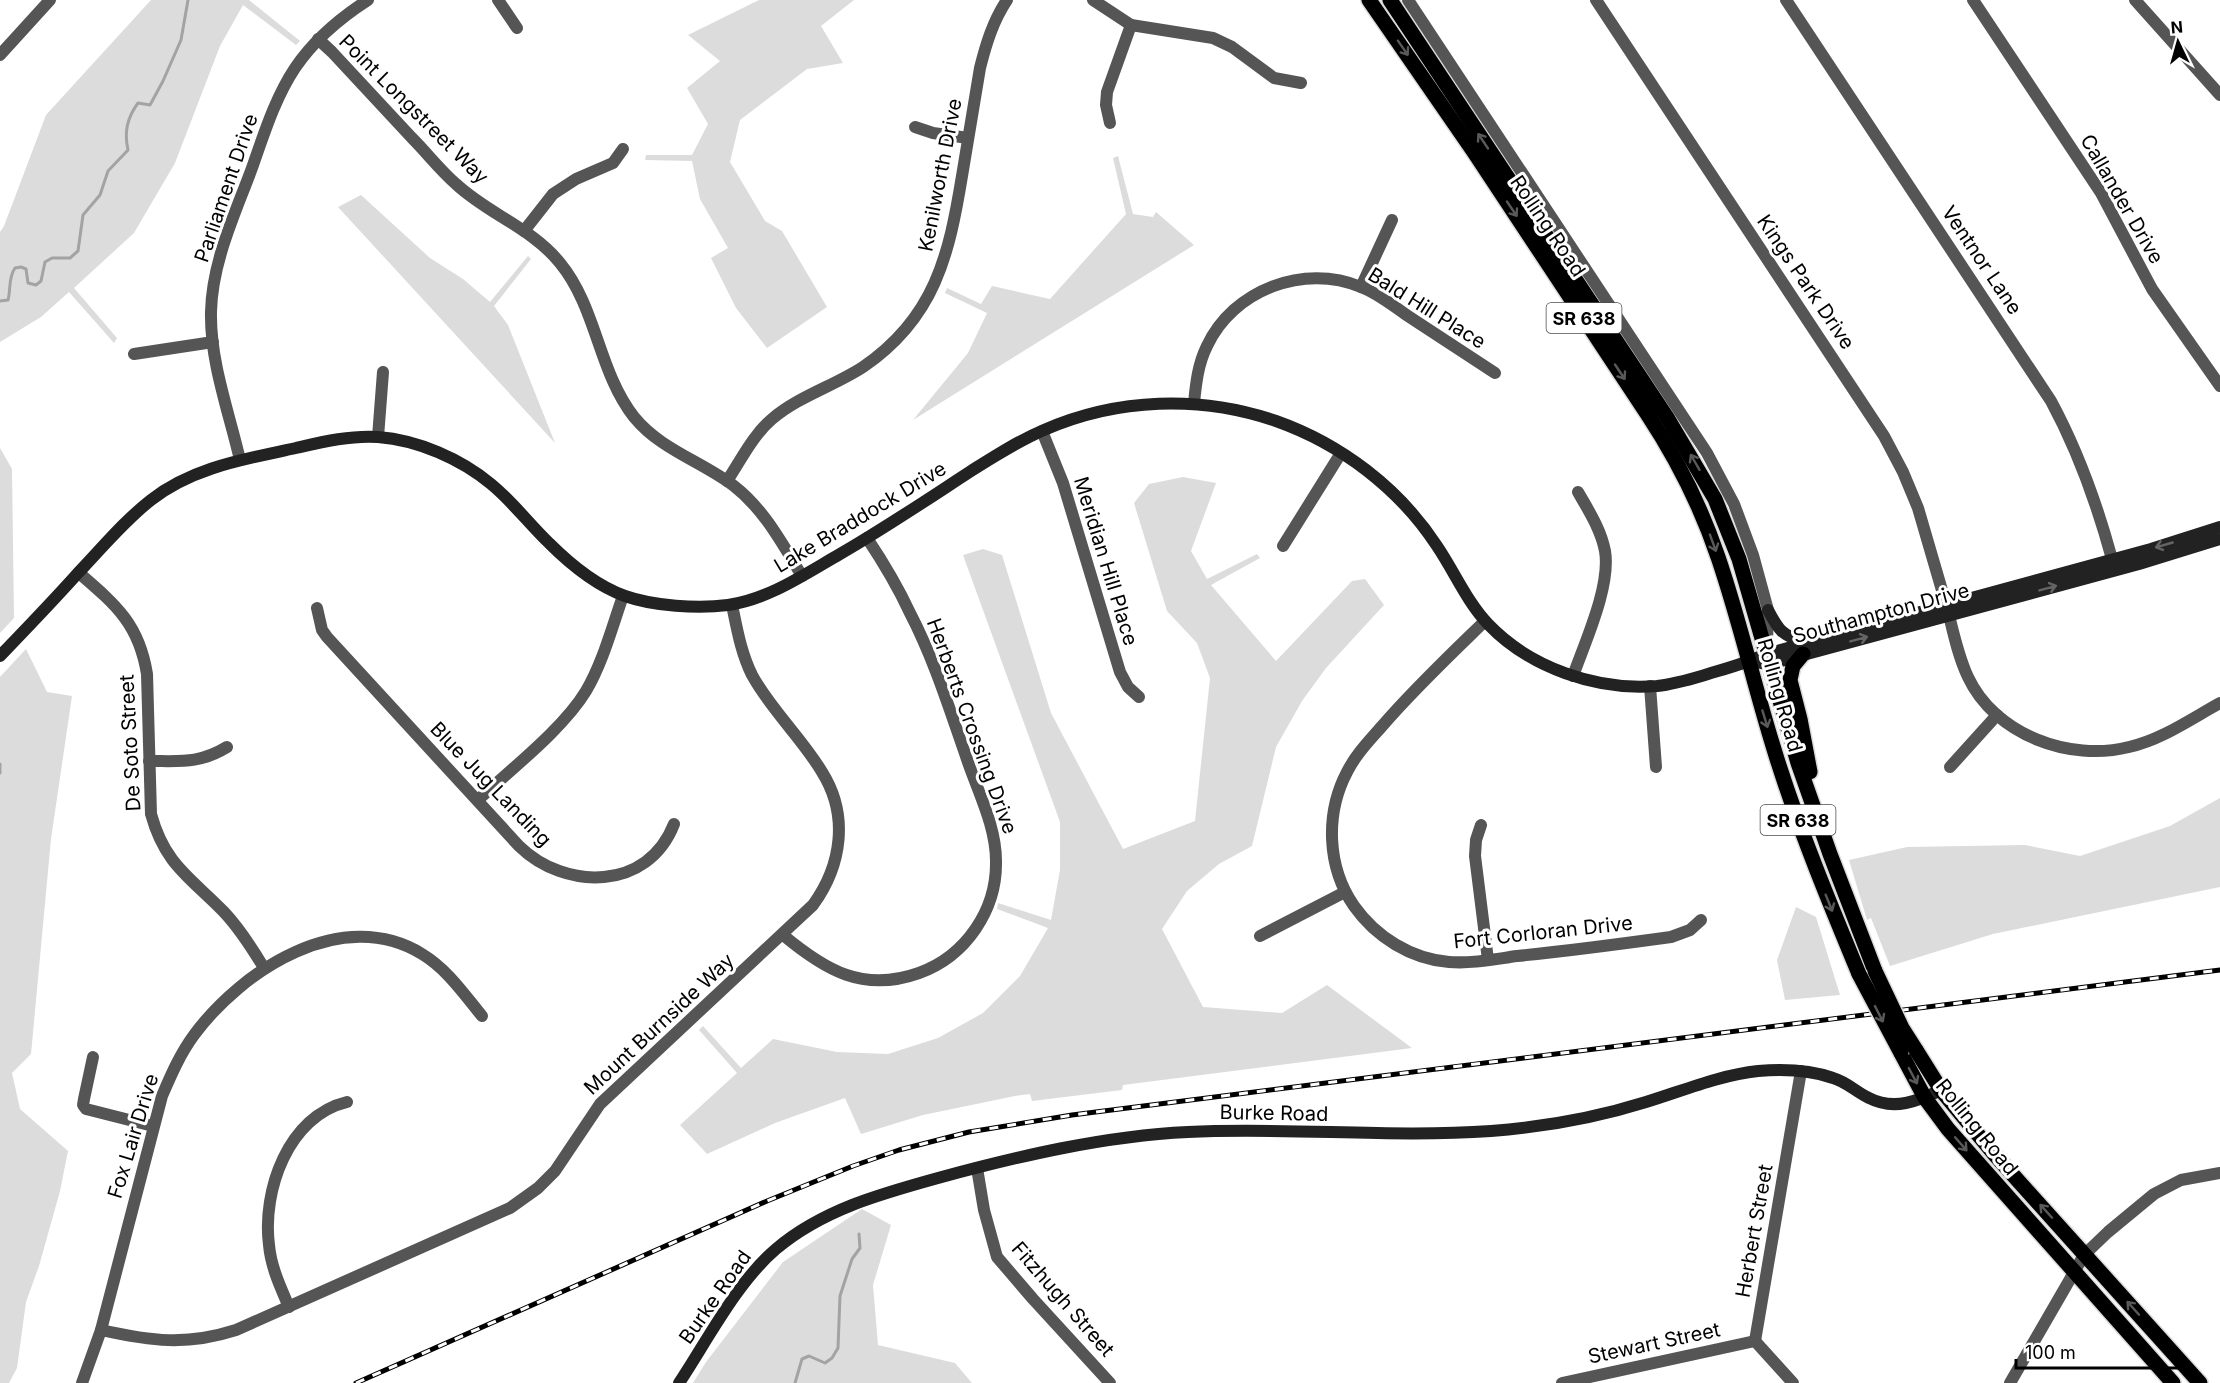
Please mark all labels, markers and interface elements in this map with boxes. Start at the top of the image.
north arrow [2148,12,2208,72]
text: N [2170,17,2184,38]
street label: Point Longstreet Way [334,29,494,189]
one-way arrow [1397,39,1409,55]
street label: Kenilworth Drive [913,96,967,254]
street label: Parliament Drive [189,111,263,265]
street label: Callander Drive [2075,130,2169,268]
one-way arrow [1477,133,1489,150]
street label: Rolling Road [1505,171,1591,281]
one-way arrow [1506,201,1518,217]
street label: Ventnor Lane [1937,201,2027,319]
street label: Kings Park Drive [1752,210,1860,354]
street label: Bald Hill Place [1364,262,1490,354]
road number: SR 638 [1546,303,1622,333]
one-way arrow [1614,363,1626,380]
one-way arrow [1689,454,1701,471]
street label: Lake Braddock Drive [770,456,950,578]
street label: Meridian Hill Place [1069,474,1143,648]
one-way arrow [1708,533,1719,552]
one-way arrow [2155,540,2174,551]
street label: Southampton Drive [1790,578,1972,648]
one-way arrow [2038,582,2057,594]
street label: Herberts Crossing Drive [922,615,1022,837]
one-way arrow [1849,633,1868,644]
street label: Rolling Road [1752,635,1808,755]
street label: De Soto Street [114,674,146,812]
one-way arrow [1760,709,1771,728]
street label: Blue Jug Landing [426,717,556,851]
road number: SR 638 [1760,805,1836,835]
one-way arrow [1824,893,1835,911]
street label: Fort Corloran Drive [1452,911,1634,953]
street label: Mount Burnside Way [579,948,739,1100]
one-way arrow [1873,1005,1885,1022]
one-way arrow [1908,1066,1919,1084]
street label: Fox Lair Drive [103,1071,163,1201]
street label: Rolling Road [1931,1074,2023,1180]
street label: Burke Road [1219,1100,1329,1126]
one-way arrow [1954,1136,1968,1151]
street label: Herbert Street [1730,1162,1778,1299]
one-way arrow [2039,1204,2053,1219]
street label: Fitzhugh Street [1007,1237,1120,1362]
street label: Burke Road [674,1246,756,1348]
one-way arrow [2126,1301,2140,1316]
street label: Stewart Street [1586,1317,1723,1369]
scale bar [2016,1332,2180,1370]
text: 100 m [2025,1342,2076,1363]

